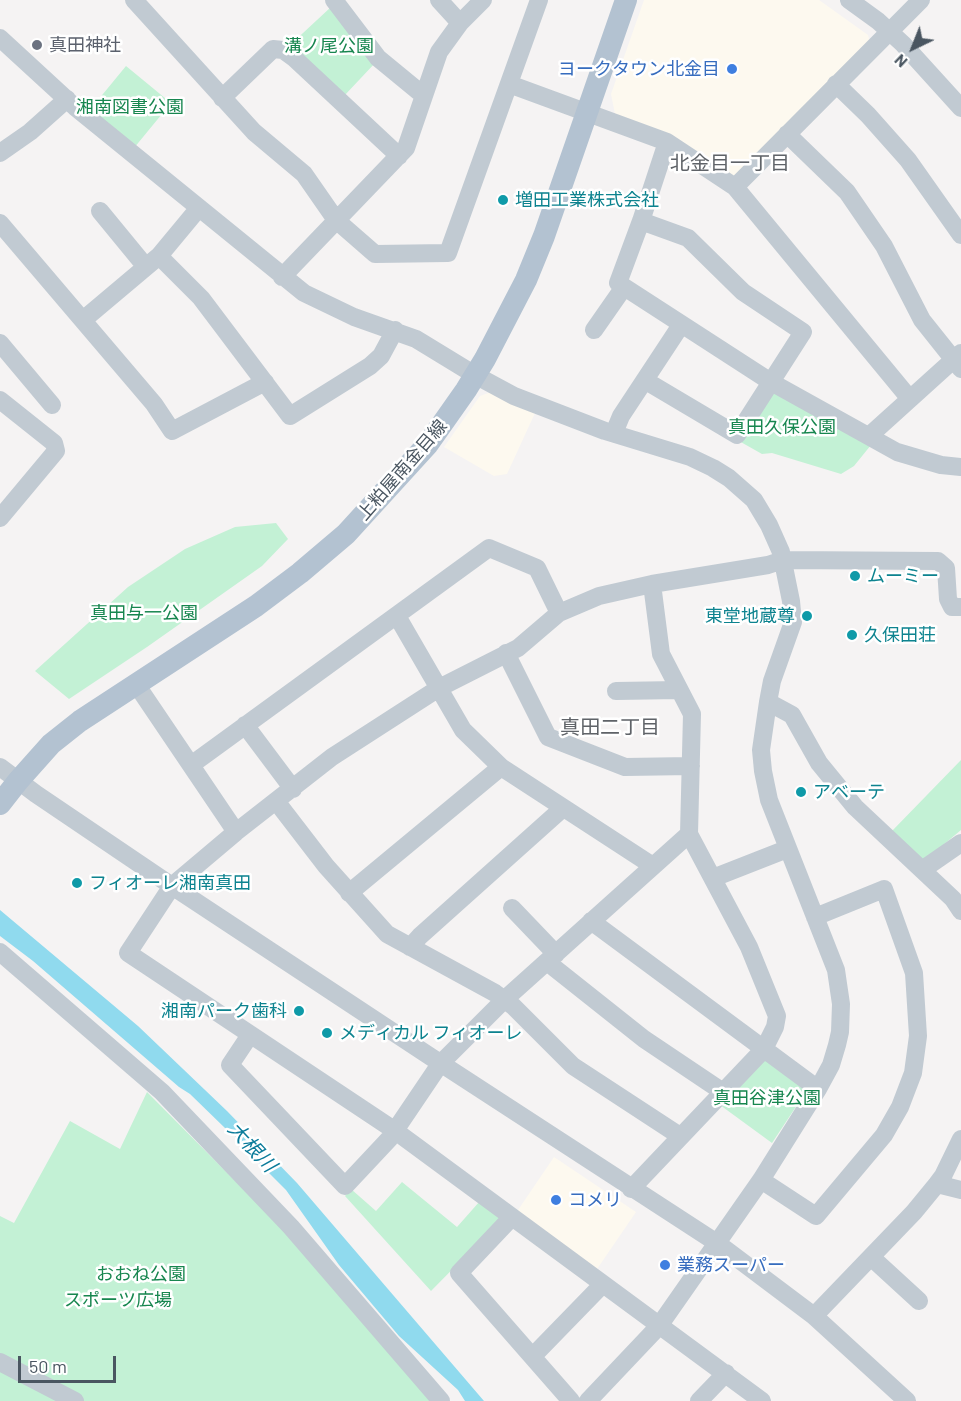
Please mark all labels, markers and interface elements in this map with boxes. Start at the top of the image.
north arrow [883,18,943,78]
place label: 真田神社 [49,34,121,56]
park label: 溝ノ尾公園 [284,35,374,57]
marker: 真田神社 [30,38,44,52]
text: N [890,51,911,72]
place label: ヨークタウン北金目 [558,58,720,80]
marker: ヨークタウン北金目 [725,62,739,76]
park label: 湘南図書公園 [76,96,184,118]
district label: 北金目一丁目 [670,151,790,175]
place label: 増田工業株式会社 [515,189,659,211]
marker: 増田工業株式会社 [496,193,510,207]
street label: 上粕屋南金目線 [353,415,451,525]
park label: 真田久保公園 [728,416,836,438]
place label: ムーミー [867,565,939,587]
marker: ムーミー [848,569,862,583]
park label: 真田与一公園 [90,602,198,624]
place label: 東堂地蔵尊 [705,605,795,627]
marker: 東堂地蔵尊 [800,609,814,623]
place label: 久保田荘 [864,624,936,646]
marker: 久保田荘 [845,628,859,642]
district label: 真田二丁目 [560,715,660,739]
place label: アベーテ [813,781,885,803]
marker: アベーテ [794,785,808,799]
place label: フィオーレ湘南真田 [89,872,251,894]
marker: フィオーレ湘南真田 [70,876,84,890]
place label: 湘南パーク歯科 [161,1000,287,1022]
marker: 湘南パーク歯科 [292,1004,306,1018]
place label: メディカル フィオーレ [339,1022,523,1044]
marker: メディカル フィオーレ [320,1026,334,1040]
park label: 真田谷津公園 [713,1087,821,1109]
water label: 大根川 [223,1117,281,1177]
place label: コメリ [568,1189,622,1211]
marker: コメリ [549,1193,563,1207]
place label: 業務スーパー [677,1254,785,1276]
marker: 業務スーパー [658,1258,672,1272]
park label: おおね公園 [96,1263,186,1285]
park label: スポーツ広場 [64,1289,172,1311]
scale bar [21,1344,118,1382]
text: 50 m [29,1355,67,1377]

